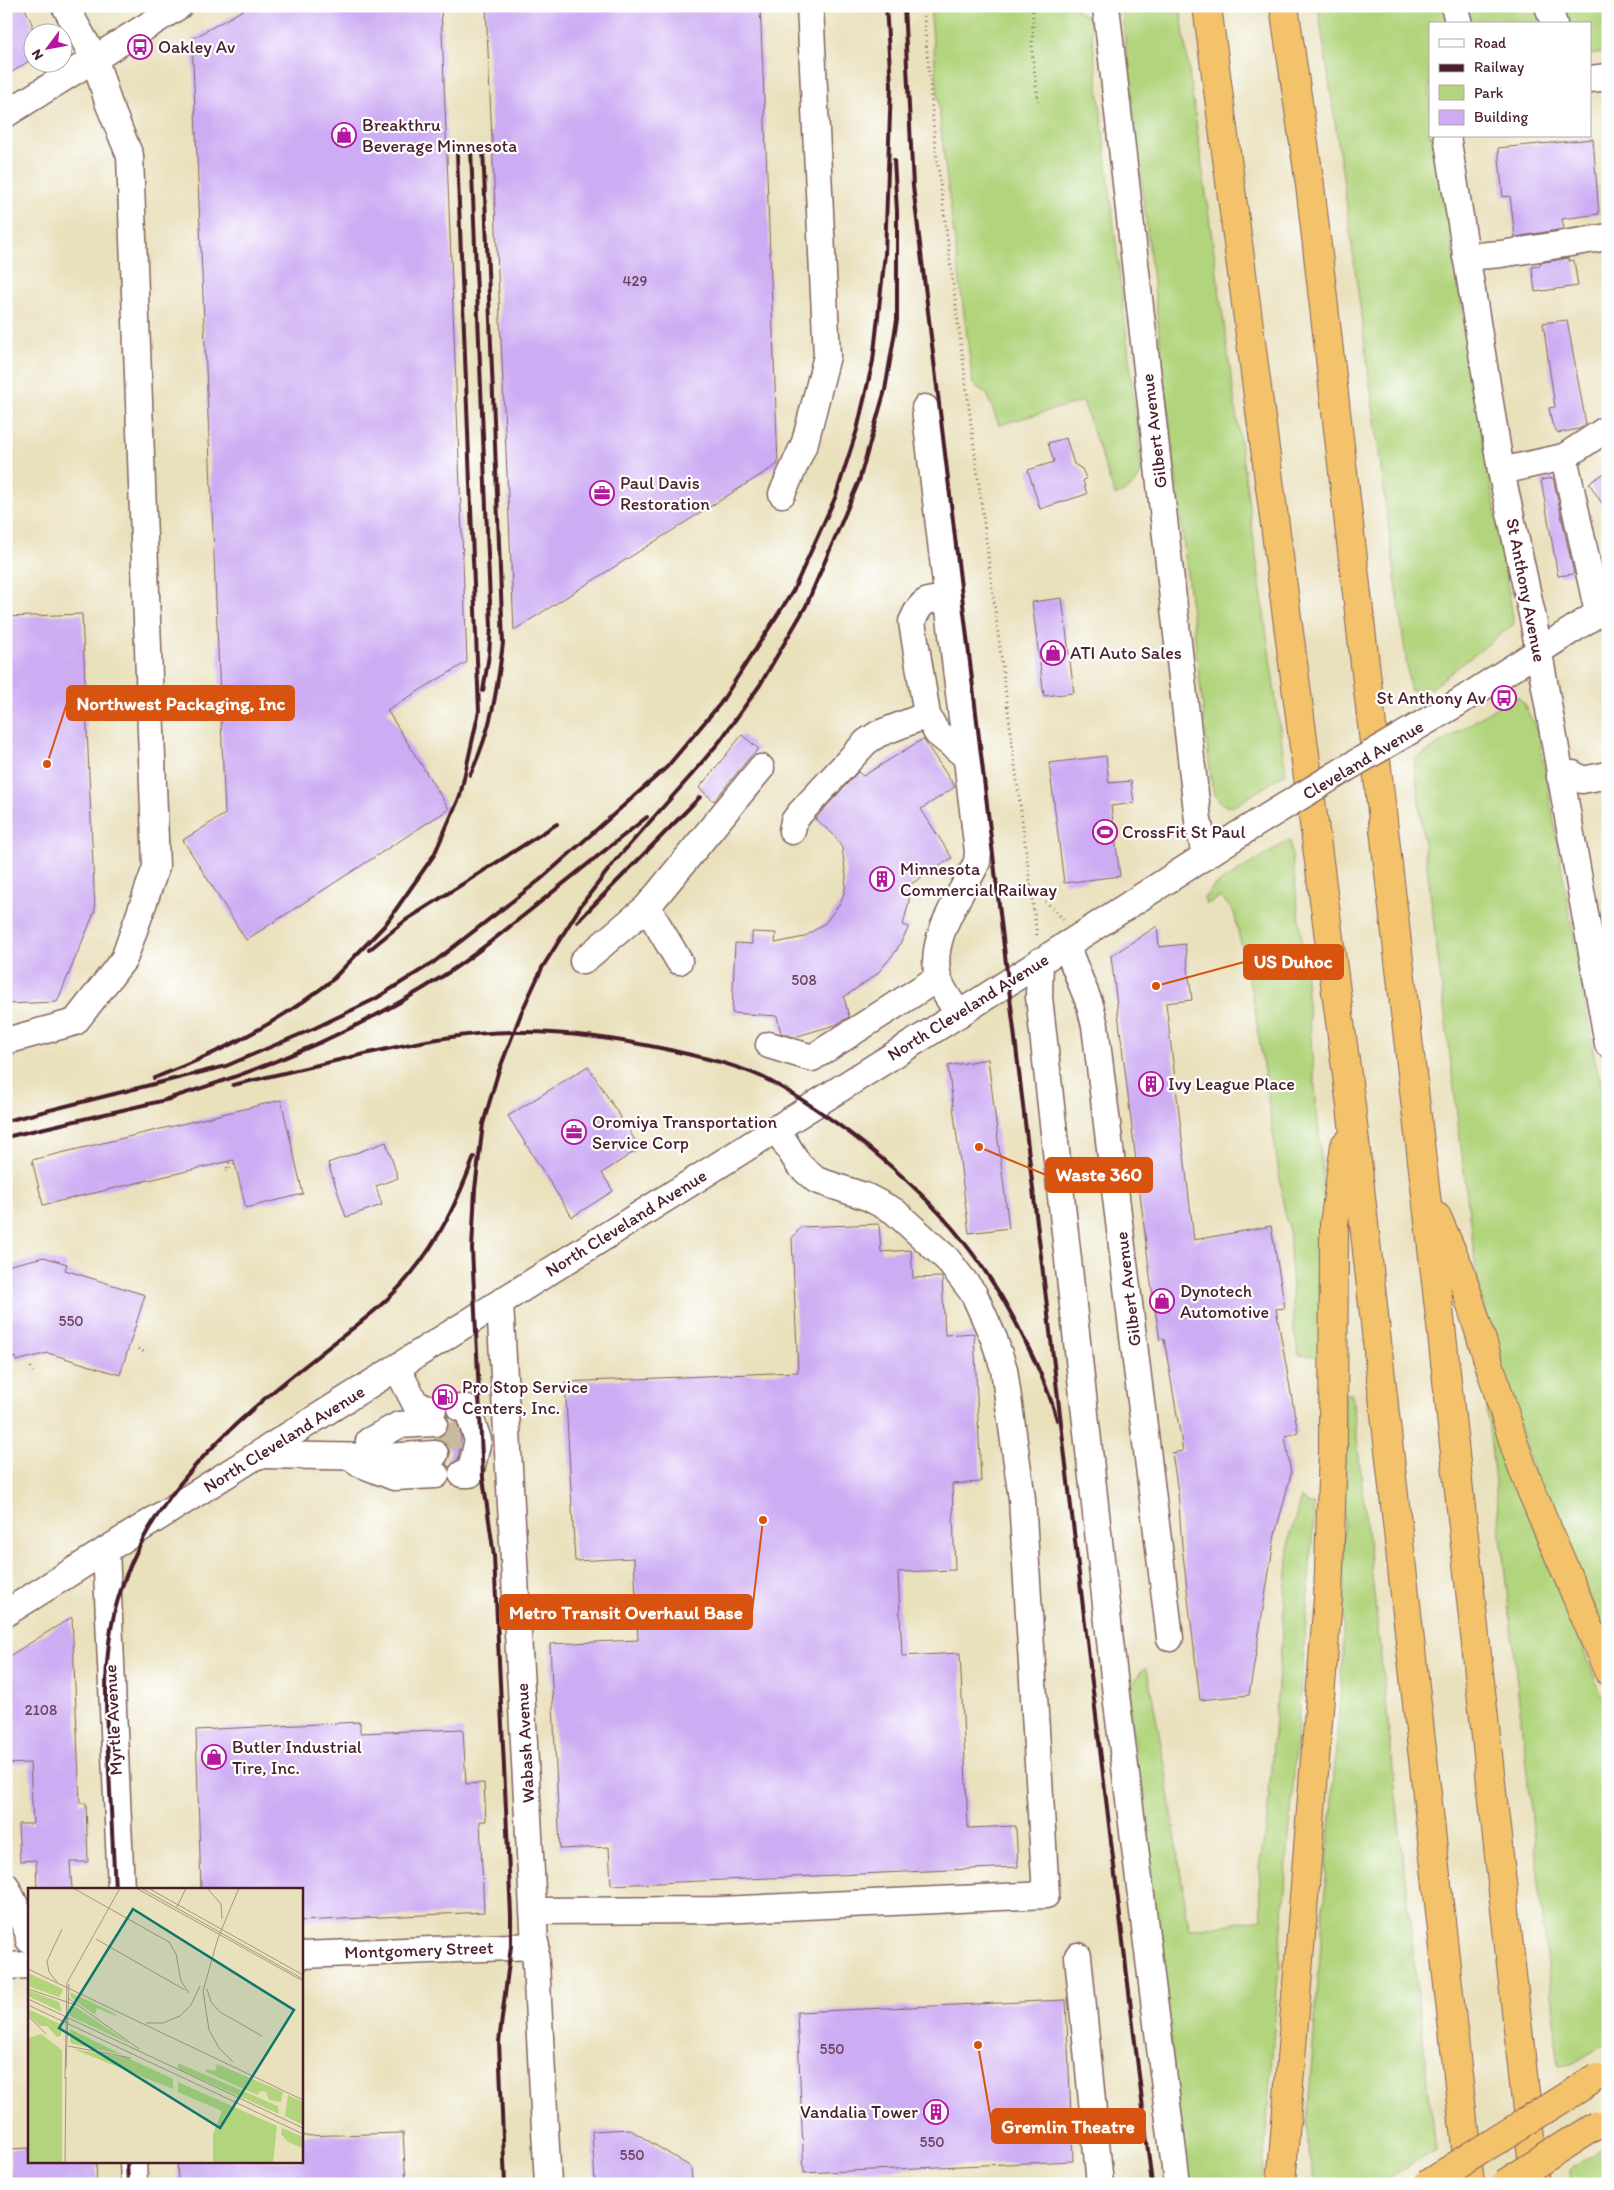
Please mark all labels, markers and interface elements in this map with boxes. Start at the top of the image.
north arrow [22,22,72,72]
legend [1429,22,1592,138]
bus stop icon: Oakley Av [127,34,153,60]
text: Road [1474,34,1507,52]
place label: Oakley Av [158,36,236,58]
text: N [28,46,47,63]
text: Railway [1474,58,1524,76]
text: Park [1474,84,1504,102]
text: Building [1474,108,1528,126]
place label: Breakthru Beverage Minnesota [362,114,517,157]
shop icon: Breakthru Beverage Minnesota [331,122,357,148]
house number: 429 [623,272,648,290]
street label: Gilbert Avenue [1136,372,1172,490]
place label: Paul Davis Restoration [620,472,710,515]
office icon: Paul Davis Restoration [589,480,615,506]
street label: St Anthony Avenue [1501,516,1551,664]
shop icon: ATI Auto Sales [1040,640,1066,666]
place label: ATI Auto Sales [1070,642,1182,664]
bus stop icon: St Anthony Av [1491,685,1517,711]
callout: Northwest Packaging, Inc [67,686,294,720]
place label: St Anthony Av [1377,687,1487,709]
text: Northwest Packaging, Inc [77,692,286,715]
street label: Cleveland Avenue [1298,715,1428,805]
sports icon: CrossFit St Paul [1092,819,1118,845]
place label: CrossFit St Paul [1122,821,1246,843]
place label: Minnesota Commercial Railway [900,858,1058,901]
building icon: Minnesota Commercial Railway [869,866,895,892]
callout: US Duhoc [1244,945,1343,979]
street label: North Cleveland Avenue [883,948,1053,1066]
text: US Duhoc [1254,950,1333,973]
house number: 508 [791,971,817,989]
building icon: Ivy League Place [1138,1071,1164,1097]
place label: Ivy League Place [1168,1073,1295,1095]
place label: Oromiya Transportation Service Corp [592,1111,778,1154]
office icon: Oromiya Transportation Service Corp [561,1119,587,1145]
callout: Waste 360 [1046,1158,1152,1192]
text: Waste 360 [1056,1163,1143,1186]
street label: North Cleveland Avenue [541,1164,711,1282]
street label: Gilbert Avenue [1110,1230,1146,1348]
place label: Dynotech Automotive [1180,1280,1269,1323]
shop icon: Dynotech Automotive [1149,1288,1175,1314]
house number: 550 [59,1312,84,1330]
place label: Pro Stop Service Centers, Inc. [462,1376,588,1419]
street label: North Cleveland Avenue [199,1380,369,1498]
fuel station icon: Pro Stop Service Centers, Inc. [432,1384,458,1410]
callout: Metro Transit Overhaul Base [500,1595,752,1629]
text: Metro Transit Overhaul Base [509,1601,743,1624]
street label: Myrtle Avenue [99,1664,127,1776]
street label: Wabash Avenue [511,1682,539,1804]
house number: 2108 [25,1701,57,1719]
place label: Butler Industrial Tire, Inc. [232,1736,362,1779]
shop icon: Butler Industrial Tire, Inc. [201,1744,227,1770]
inset map [28,1888,302,2162]
street label: Montgomery Street [344,1936,494,1964]
house number: 550 [820,2040,845,2058]
building icon: Vandalia Tower [923,2099,949,2125]
place label: Vandalia Tower [800,2101,918,2123]
callout: Gremlin Theatre [992,2109,1145,2143]
text: Gremlin Theatre [1001,2115,1135,2138]
house number: 550 [920,2133,945,2151]
house number: 550 [620,2146,645,2164]

